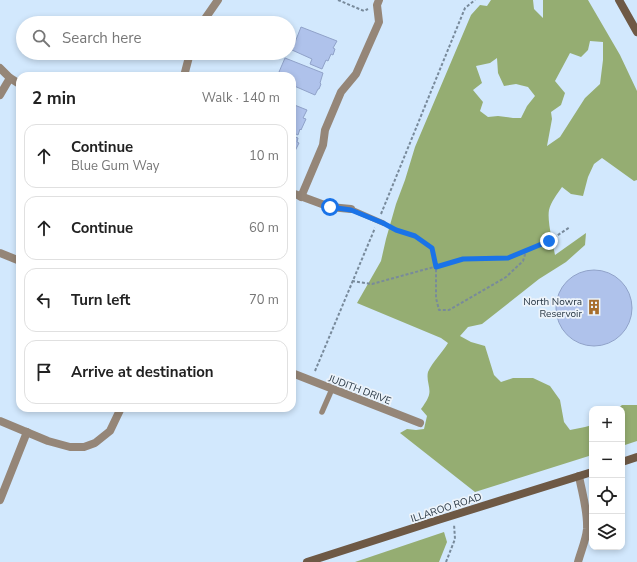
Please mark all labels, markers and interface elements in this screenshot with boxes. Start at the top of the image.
search box [16,16,296,60]
icon: search [30,27,52,49]
text: Search here [62,28,142,48]
text: 2 min [32,87,76,110]
text: Walk · 140 m [202,89,280,107]
text: Continue [71,137,133,157]
icon: ahead [33,145,55,167]
text: 10 m [249,147,279,165]
text: Blue Gum Way [71,157,159,175]
route start [321,198,339,216]
icon: ahead [33,217,55,239]
text: Continue [71,218,133,238]
text: 60 m [249,219,279,237]
route end [540,232,558,250]
icon: left [33,289,55,311]
text: Turn left [71,290,130,310]
text: 70 m [249,291,279,309]
place label: North Nowra Reservoir [523,295,582,321]
building icon: North Nowra Reservoir [585,298,603,316]
icon: arrive [33,361,55,383]
text: Arrive at destination [71,362,214,382]
street label: JUDITH DRIVE [325,371,393,408]
map controls [589,406,625,550]
button: + [589,406,625,442]
button: − [589,442,625,478]
button: locate [589,478,625,514]
street label: ILLAROO ROAD [409,490,484,526]
button: layers [589,514,625,550]

